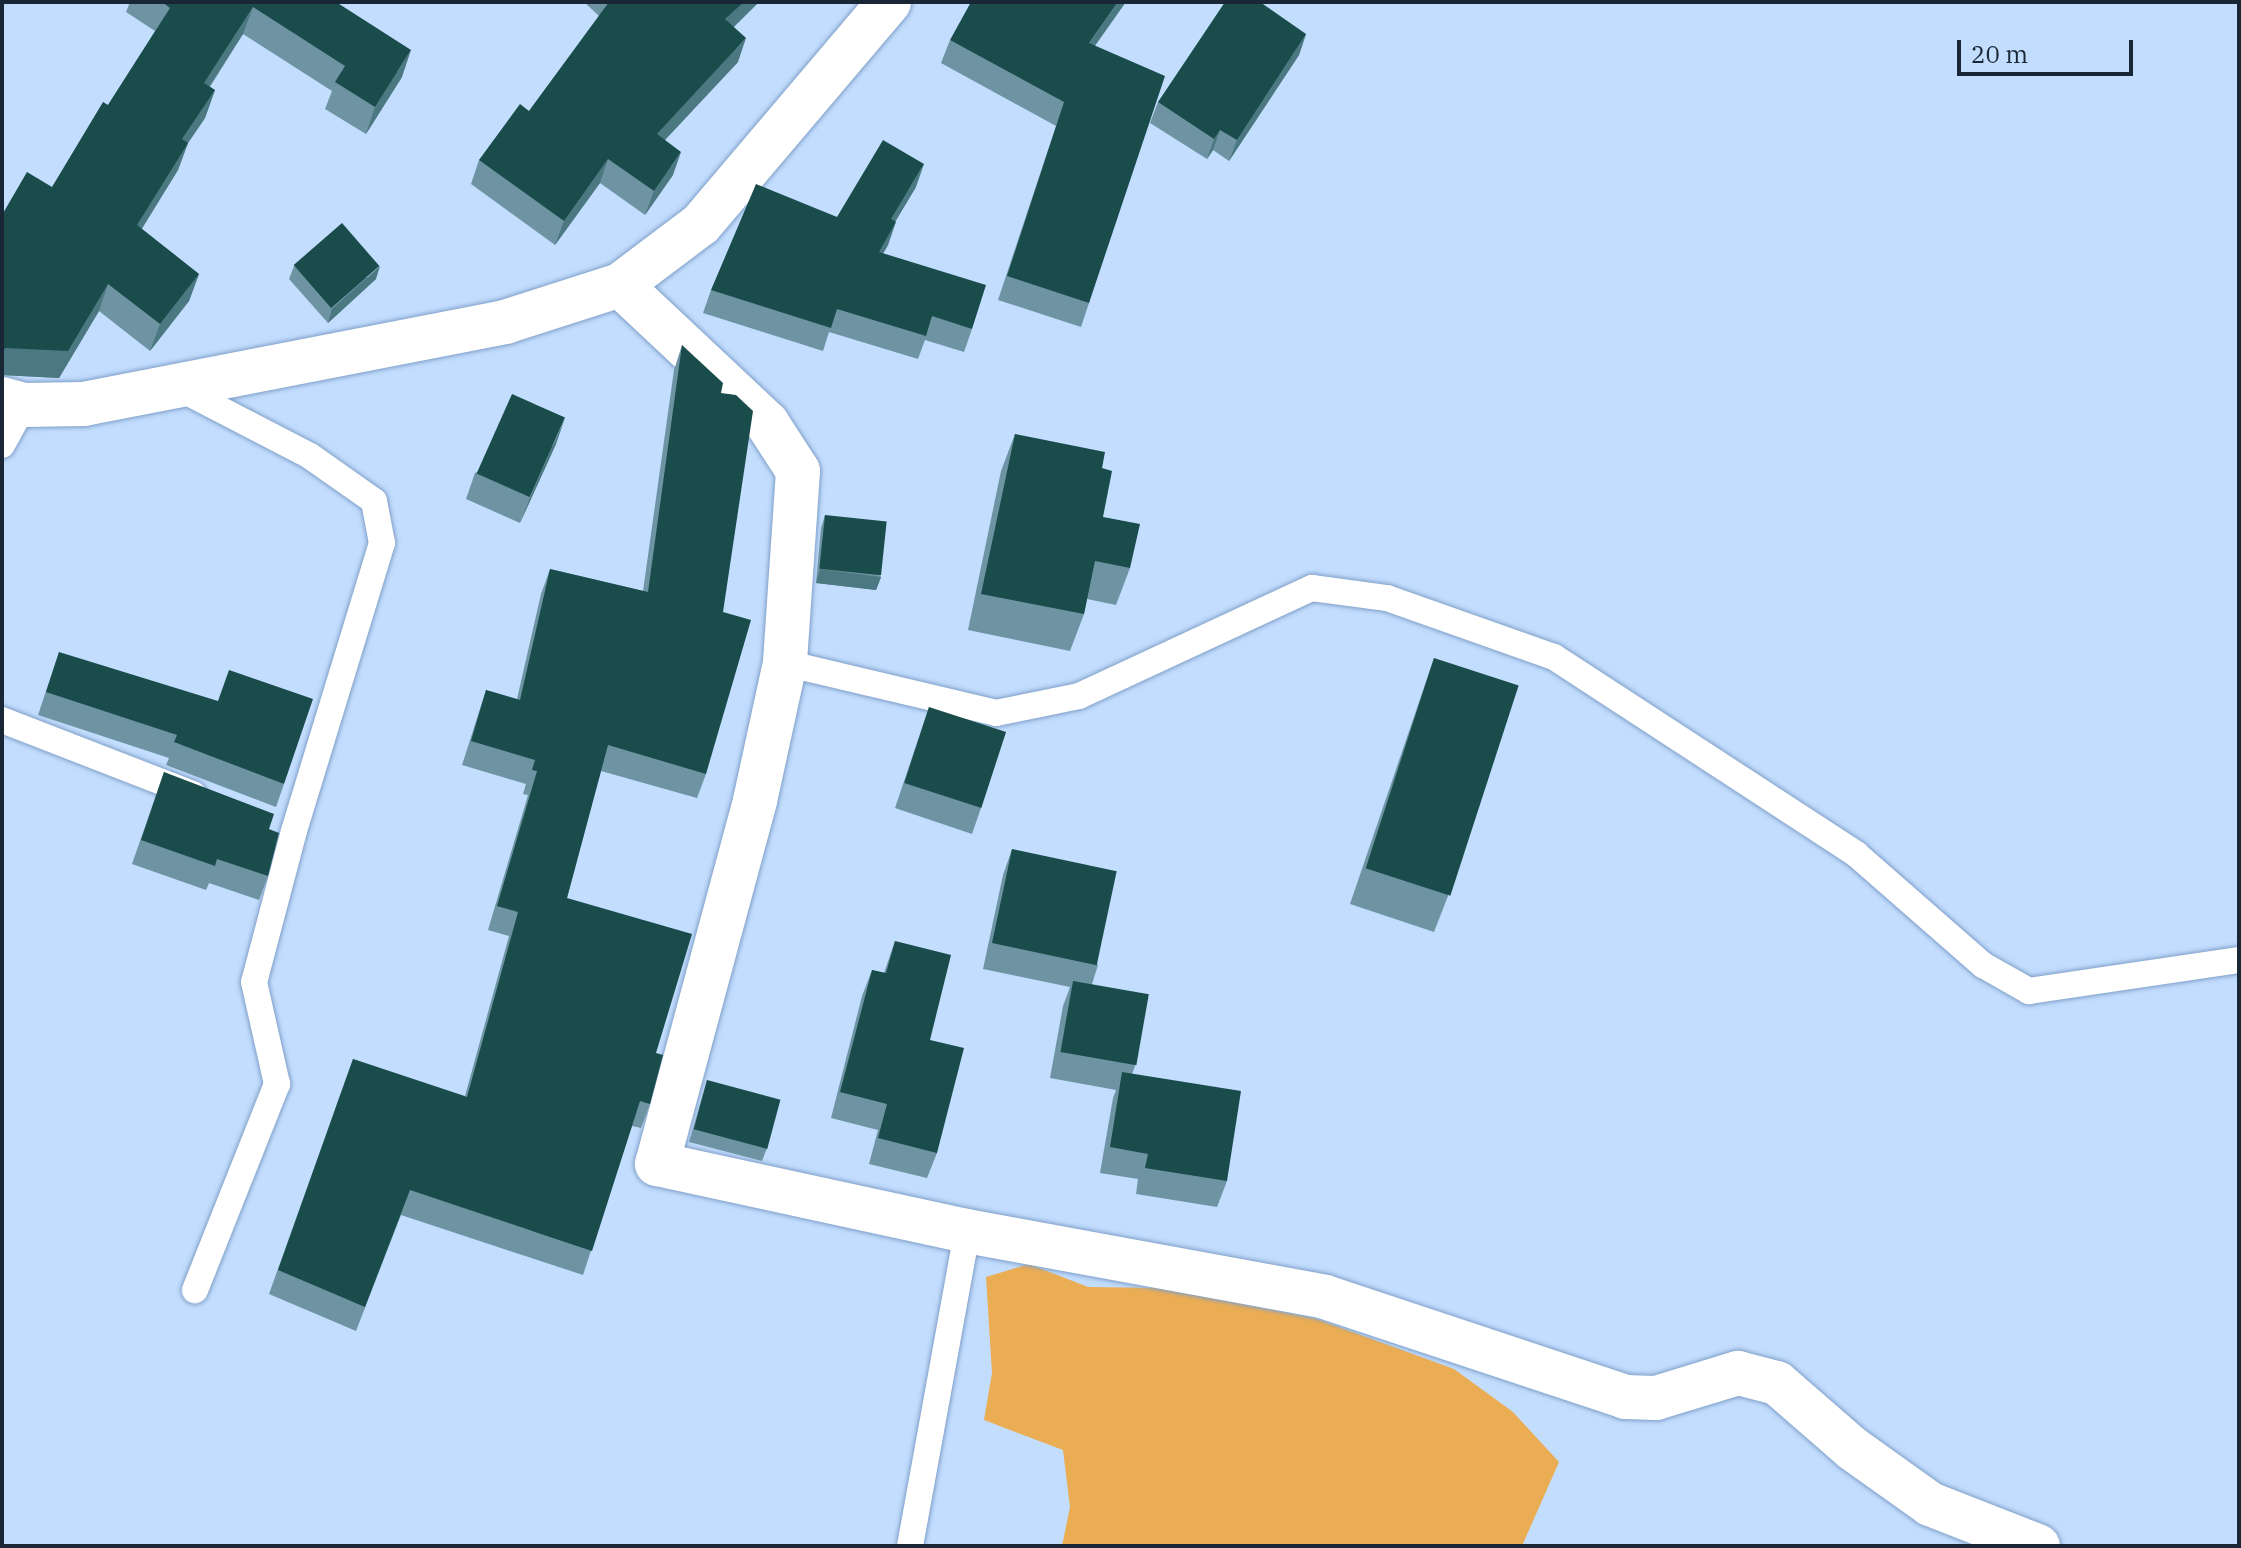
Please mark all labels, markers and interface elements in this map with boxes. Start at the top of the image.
scale bar [1961,24,2137,74]
text: 20 m [1971,38,2028,70]

